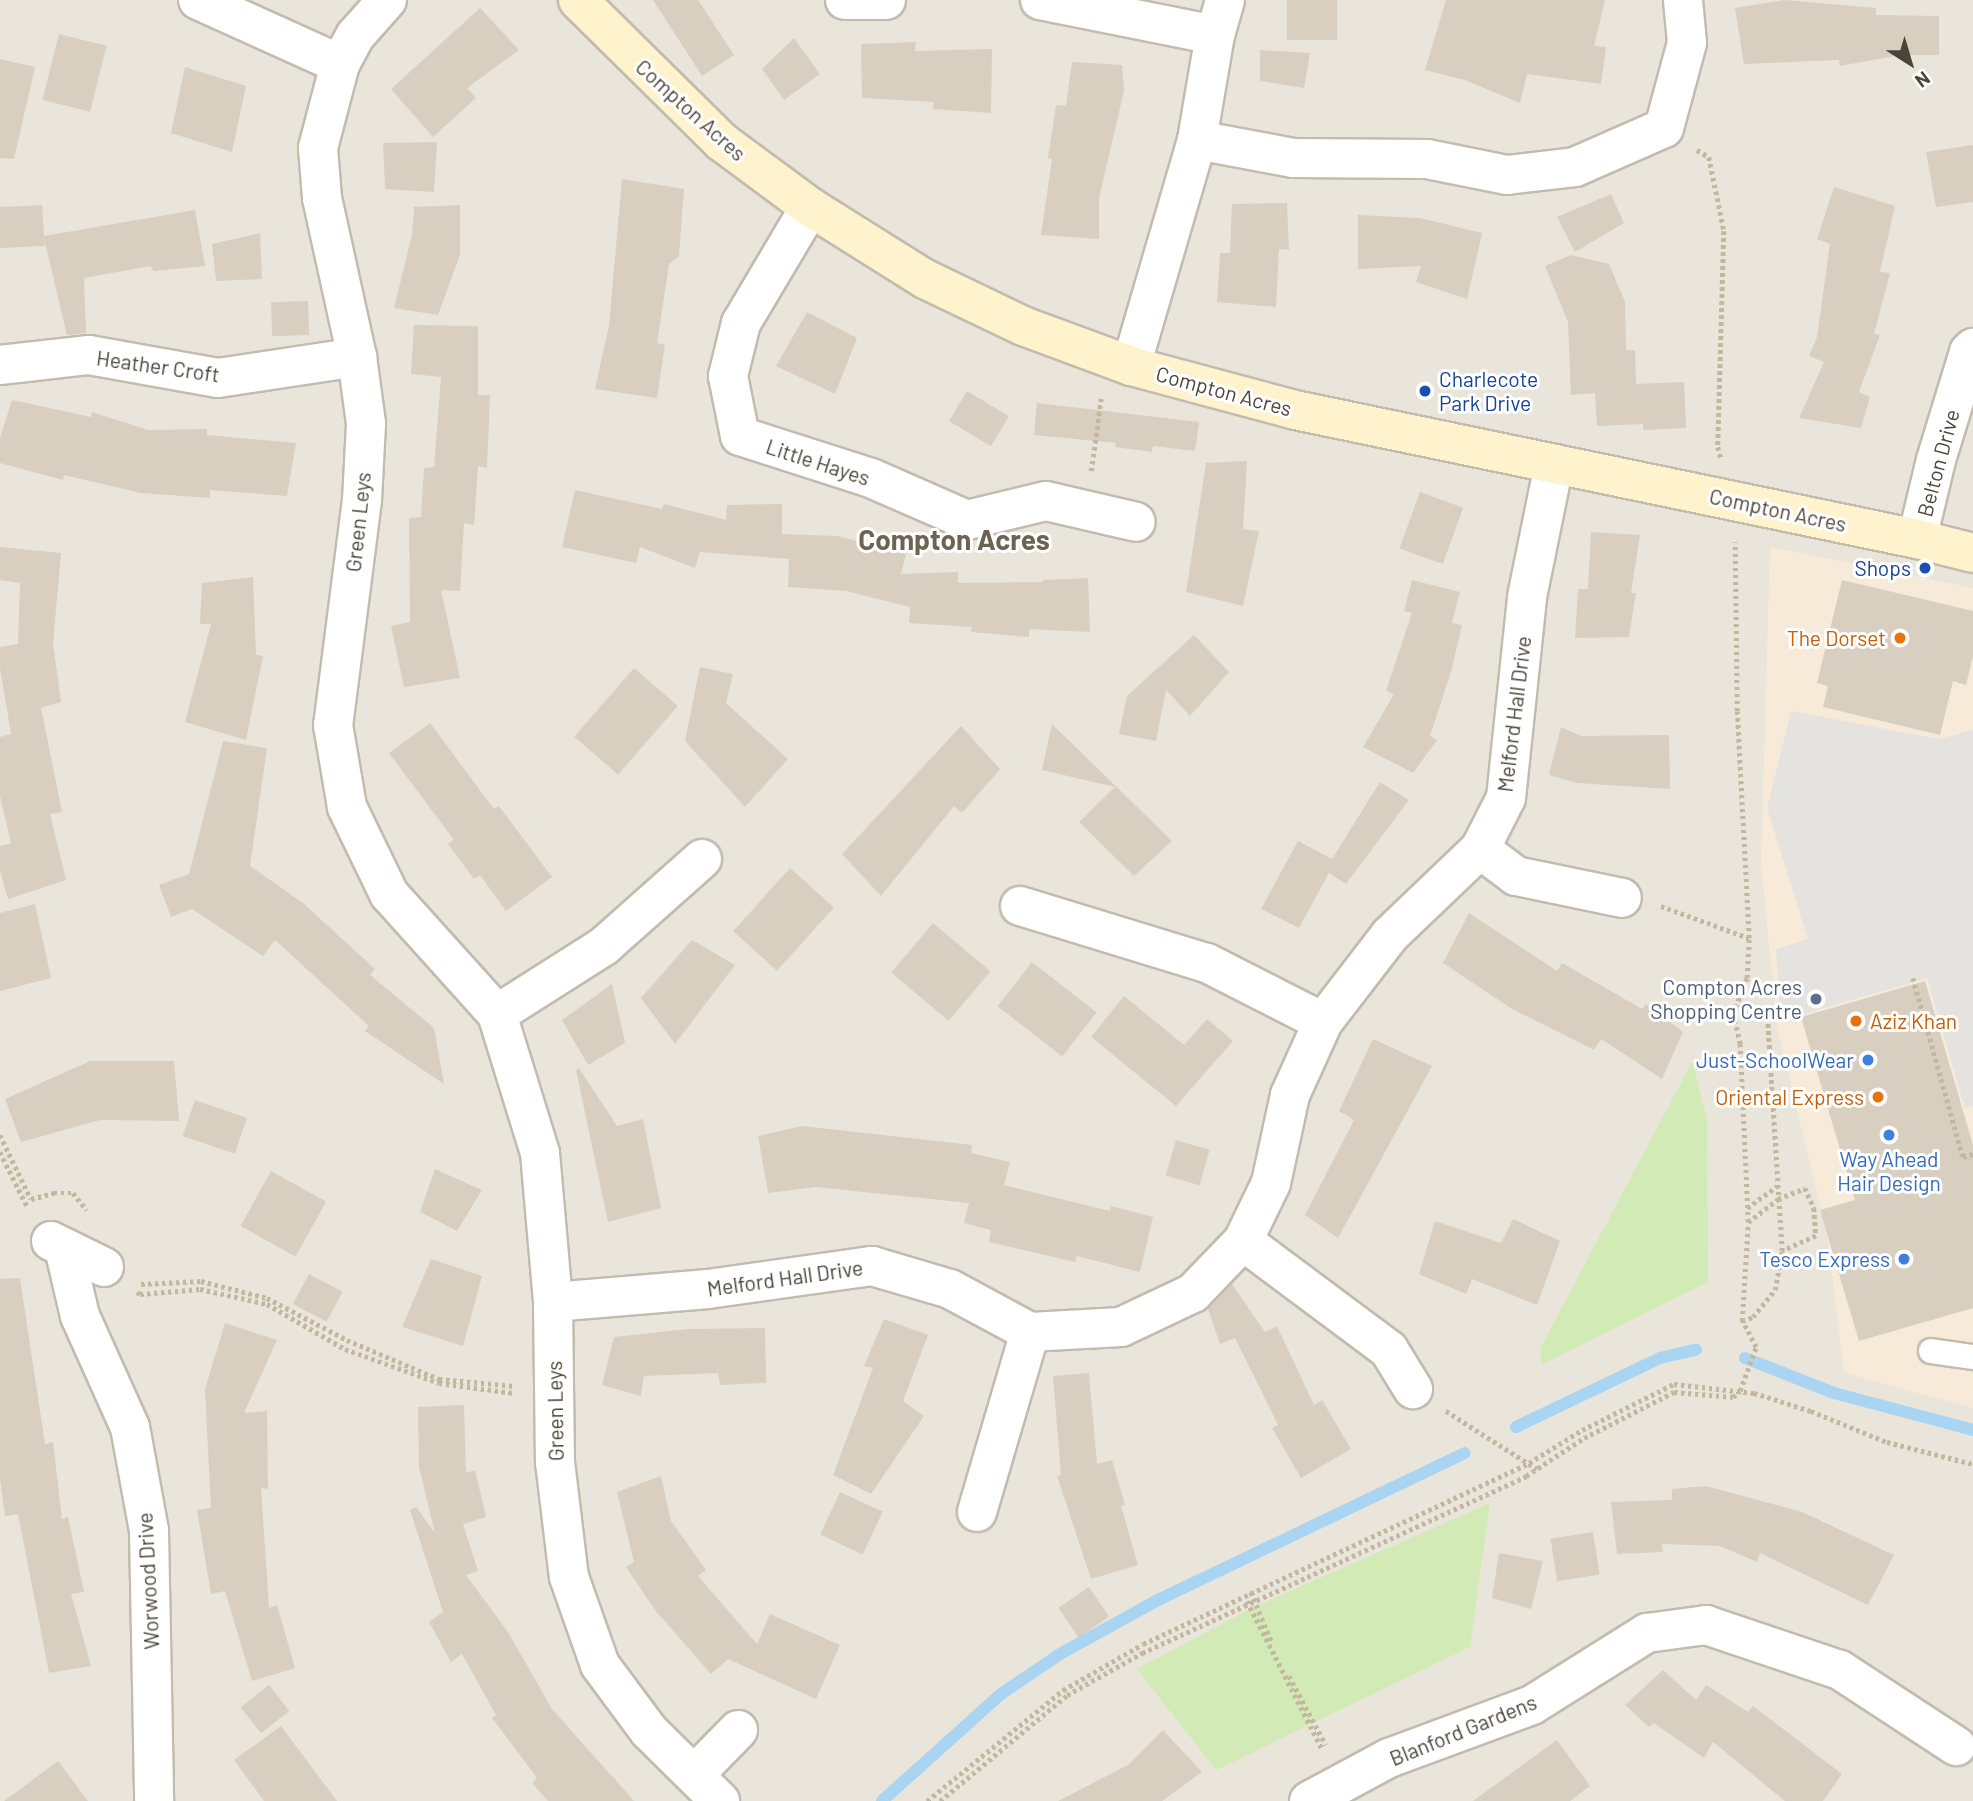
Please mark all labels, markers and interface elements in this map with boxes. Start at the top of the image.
north arrow [1875,28,1945,98]
street label: Compton Acres [631,54,751,166]
text: N [1911,67,1935,93]
street label: Heather Croft [95,345,221,387]
street label: Compton Acres [1153,361,1295,421]
place label: Charlecote Park Drive [1439,366,1538,416]
marker: Charlecote Park Drive [1417,383,1433,399]
street label: Belton Drive [1912,406,1964,520]
street label: Little Hayes [763,433,873,491]
street label: Green Leys [340,471,376,573]
street label: Compton Acres [1707,483,1849,537]
district label: Compton Acres [858,522,1050,556]
place label: Shops [1854,555,1911,581]
marker: Shops [1917,560,1933,576]
place label: The Dorset [1787,625,1886,651]
marker: The Dorset [1892,630,1908,646]
street label: Melford Hall Drive [1492,634,1536,794]
place label: Compton Acres Shopping Centre [1650,974,1802,1024]
marker: Compton Acres Shopping Centre [1808,991,1824,1007]
place label: Aziz Khan [1870,1008,1957,1034]
marker: Aziz Khan [1848,1013,1864,1029]
place label: Just-SchoolWear [1696,1047,1854,1073]
marker: Just-SchoolWear [1860,1052,1876,1068]
place label: Oriental Express [1715,1084,1864,1110]
marker: Oriental Express [1870,1089,1886,1105]
marker: Way Ahead Hair Design [1881,1127,1897,1143]
place label: Way Ahead Hair Design [1837,1146,1941,1196]
place label: Tesco Express [1759,1246,1890,1272]
marker: Tesco Express [1896,1251,1912,1267]
street label: Melford Hall Drive [705,1255,865,1301]
street label: Green Leys [542,1361,568,1461]
street label: Worwood Drive [132,1512,164,1650]
street label: Blanford Gardens [1386,1689,1540,1771]

